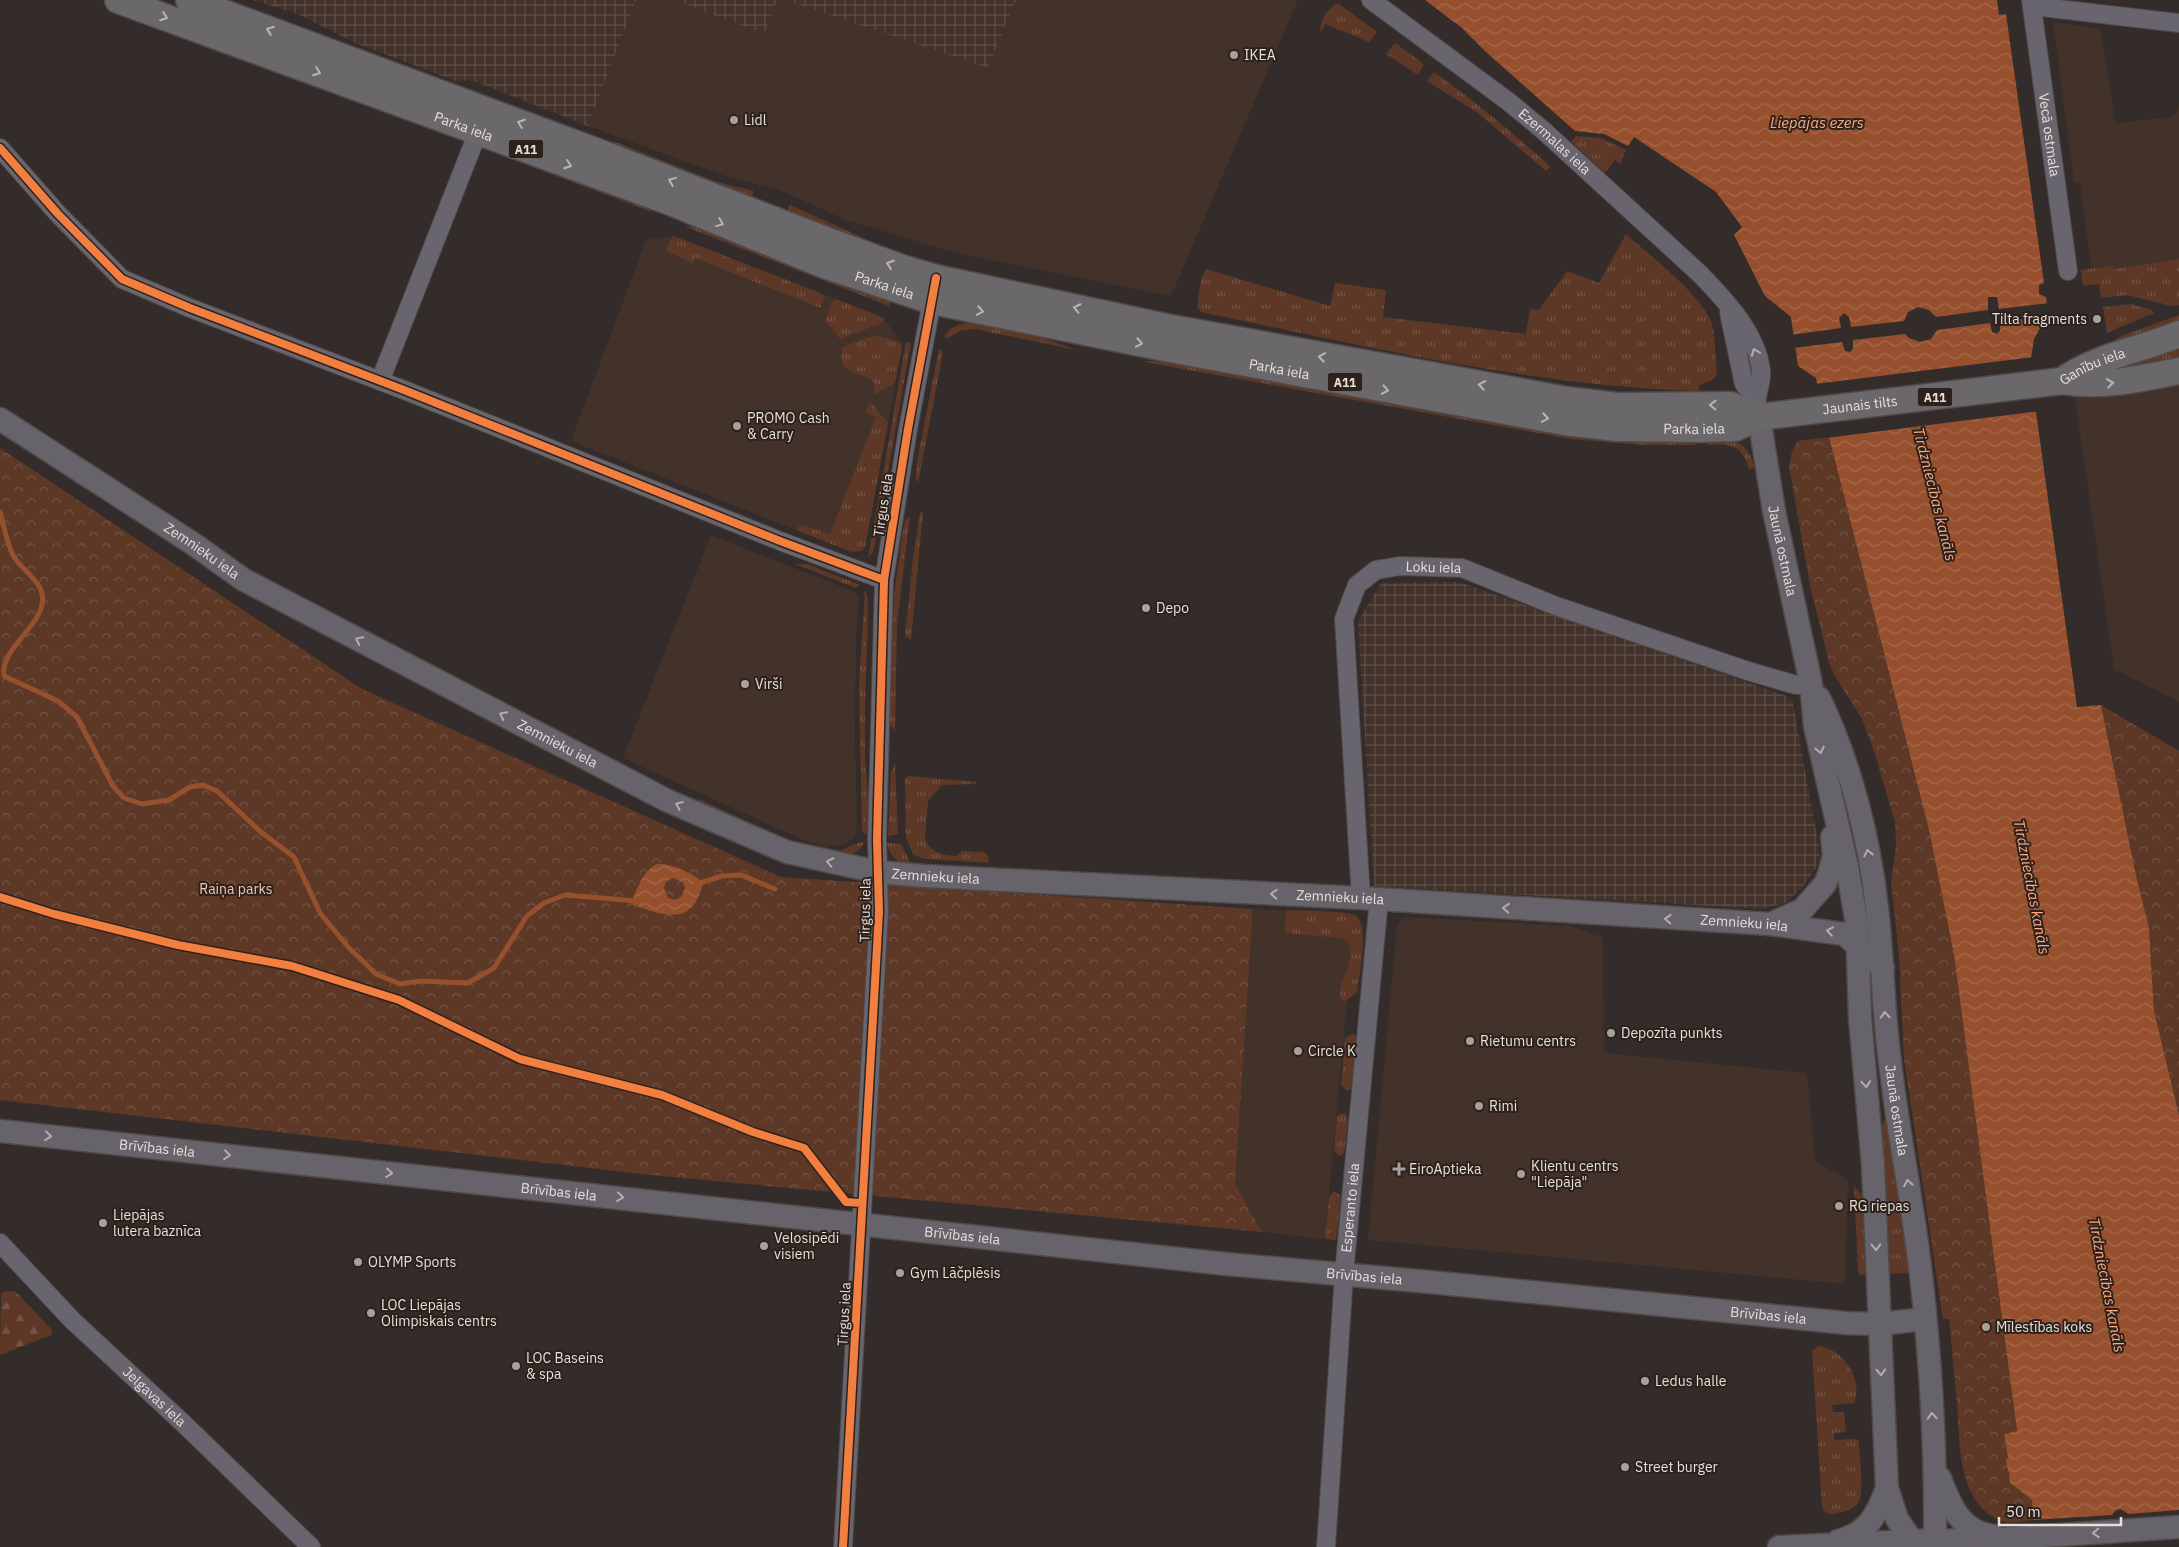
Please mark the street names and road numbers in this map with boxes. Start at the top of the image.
street label: Vecā ostmala [2035,92,2064,178]
street label: Ezermalas iela [1515,105,1595,179]
street label: Parka iela [432,107,496,146]
road number: A11 [508,140,544,158]
street label: Parka iela [852,267,917,304]
street label: Ganību iela [2056,344,2128,389]
street label: Parka iela [1247,355,1312,384]
road number: A11 [1328,372,1362,392]
road number: A11 [1918,388,1952,407]
street label: Jaunais tilts [1821,392,1899,418]
street label: Parka iela [1663,419,1726,438]
street label: Tirgus iela [869,471,897,538]
street label: Jaunā ostmala [1764,505,1801,598]
street label: Zemnieku iela [161,518,244,583]
street label: Loku iela [1405,557,1462,577]
street label: Zemnieku iela [514,715,601,772]
street label: Zemnieku iela [891,864,981,888]
street label: Tirgus iela [855,877,875,942]
street label: Zemnieku iela [1296,886,1385,908]
street label: Zemnieku iela [1700,911,1790,935]
street label: Jaunā ostmala [1881,1064,1912,1157]
street label: Brīvības iela [118,1135,197,1161]
street label: Esperanto iela [1337,1162,1363,1253]
street label: Brīvības iela [520,1179,598,1205]
street label: Brīvības iela [923,1222,1002,1249]
street label: Brīvības iela [1325,1264,1404,1289]
street label: Tirgus iela [833,1281,855,1347]
street label: Brīvības iela [1729,1303,1808,1328]
street label: Jelgavas iela [119,1363,190,1431]

